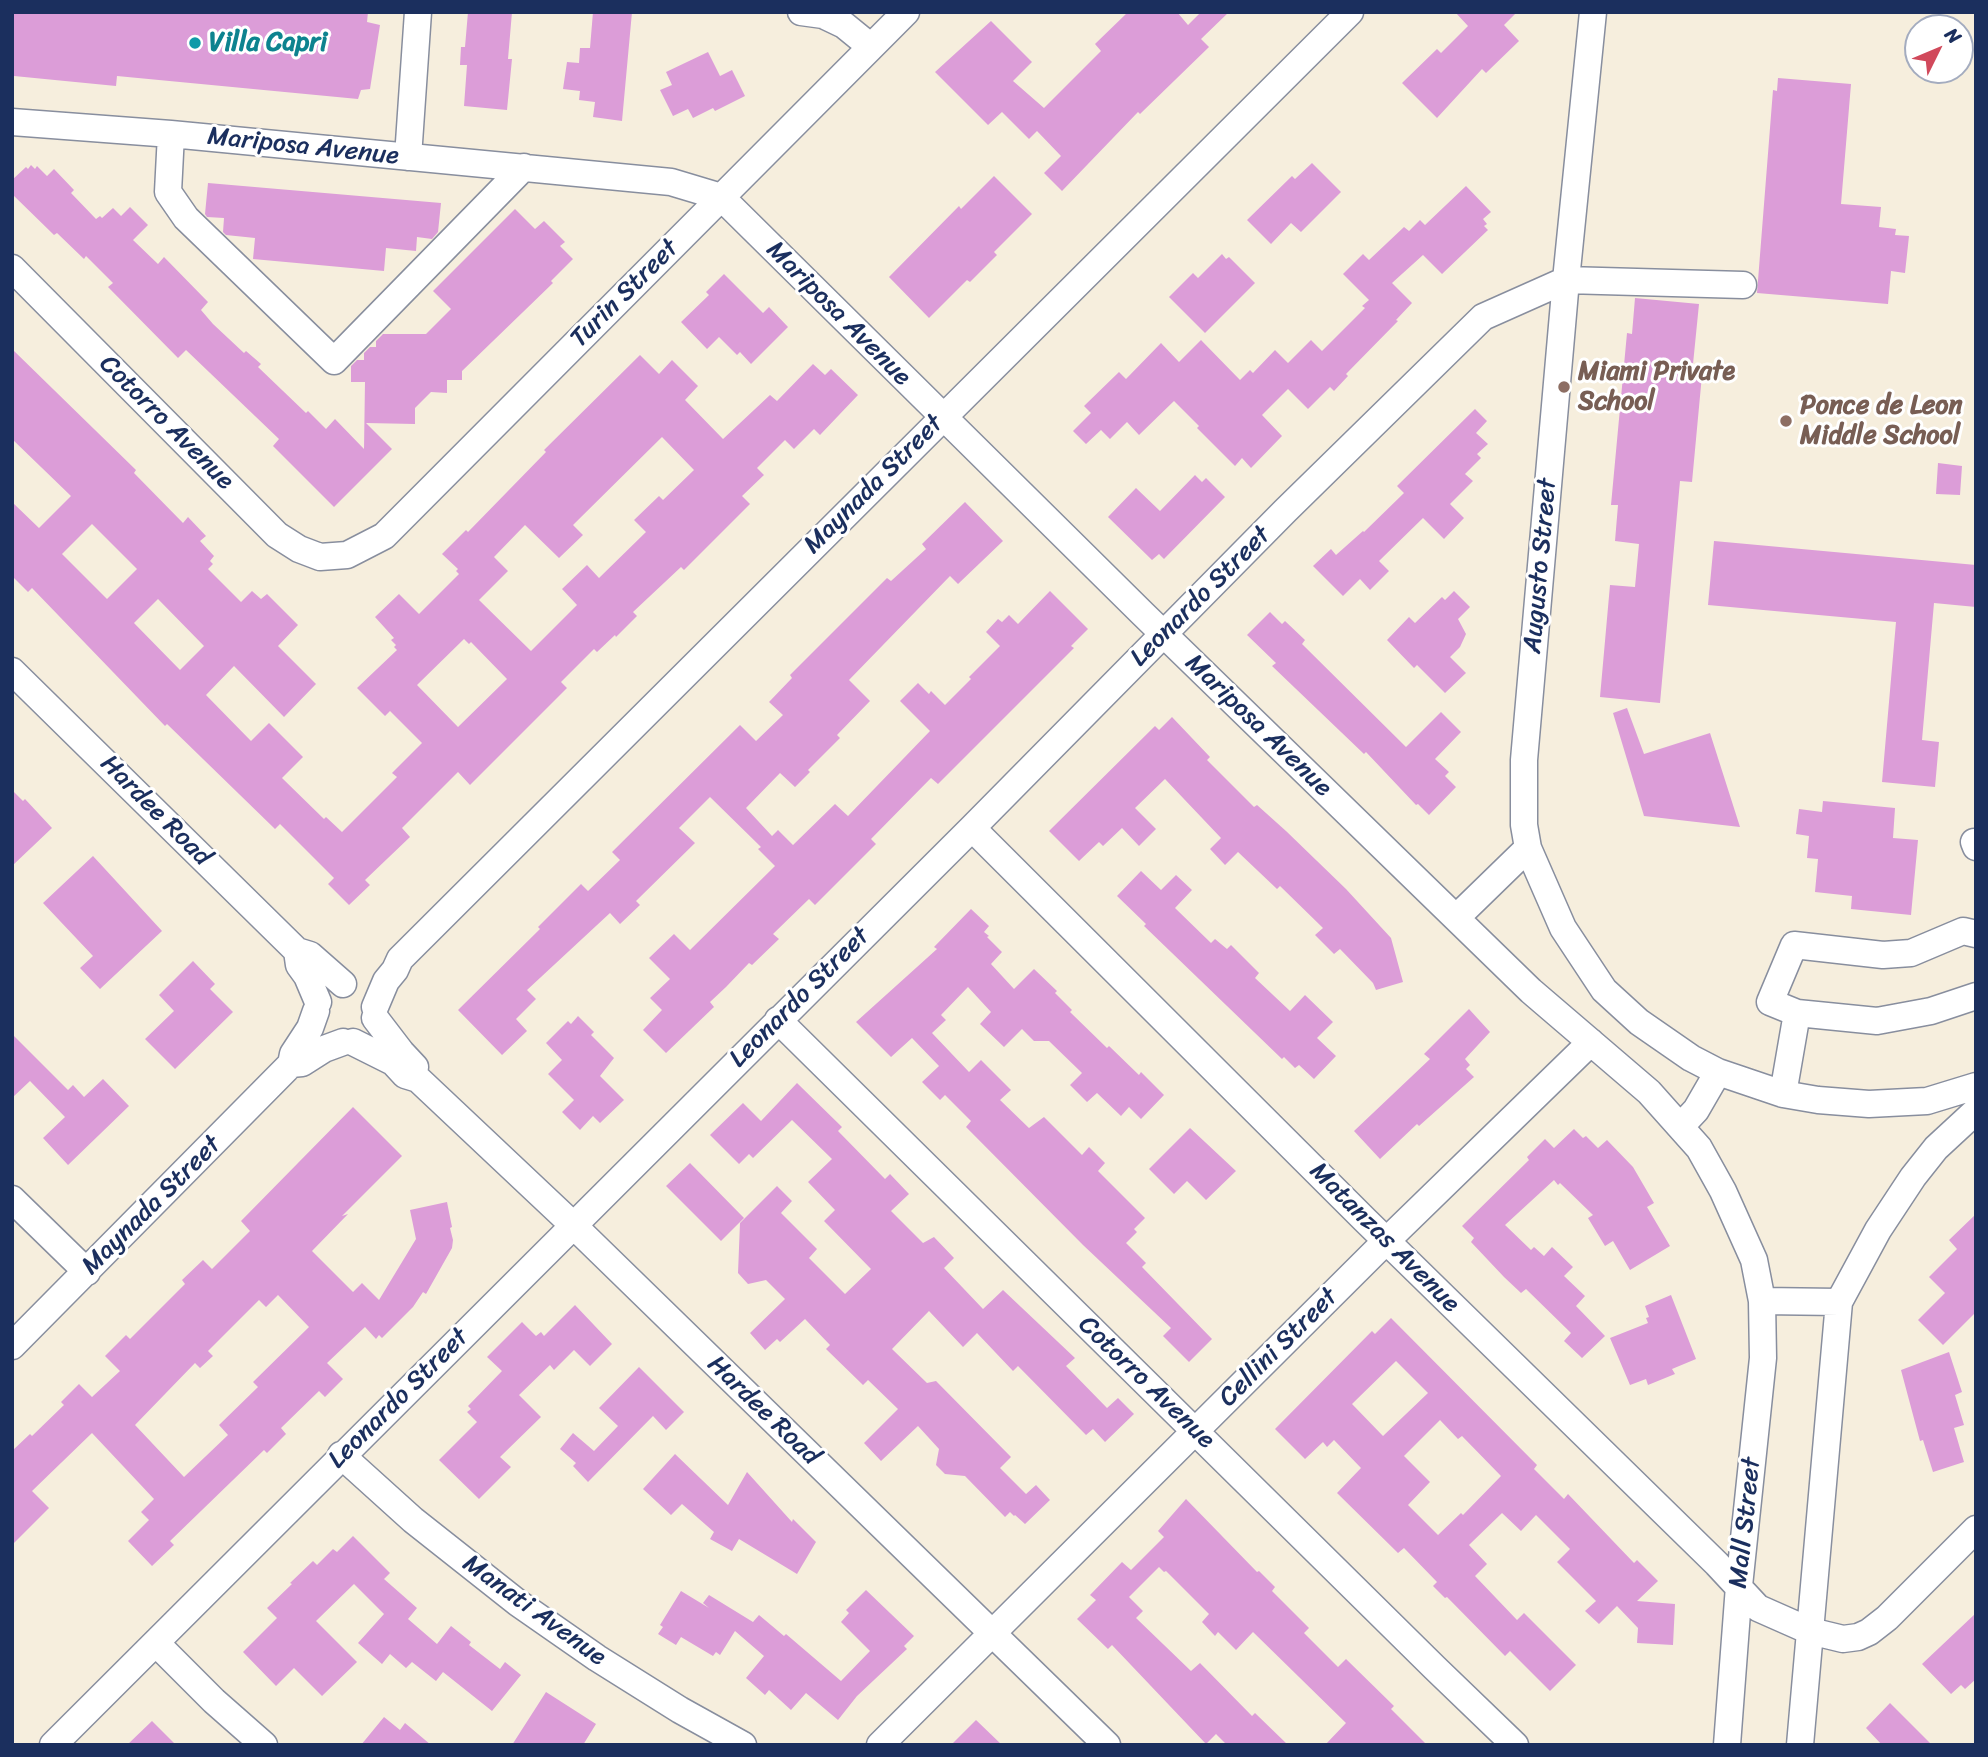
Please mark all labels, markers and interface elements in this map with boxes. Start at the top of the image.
north arrow [1904,14,1974,84]
text: N [1937,20,1970,52]
place label: Villa Capri [209,27,327,59]
marker: Villa Capri [187,35,203,51]
street label: Mariposa Avenue [206,121,400,173]
street label: Turin Street [564,233,686,355]
street label: Mariposa Avenue [759,235,917,393]
street label: Cotorro Avenue [92,349,240,497]
place label: Miami Private School [1578,356,1735,418]
marker: Miami Private School [1556,379,1572,395]
place label: Ponce de Leon Middle School [1800,390,1963,452]
street label: Maynada Street [798,409,950,561]
marker: Ponce de Leon Middle School [1778,413,1794,429]
street label: Augusto Street [1518,477,1564,655]
street label: Leonardo Street [1124,520,1278,674]
street label: Mariposa Avenue [1178,648,1338,804]
street label: Hardee Road [93,749,217,873]
street label: Leonardo Street [723,921,877,1075]
street label: Maynada Street [76,1130,228,1282]
street label: Matanzas Avenue [1302,1156,1466,1320]
street label: Cellini Street [1213,1282,1345,1414]
street label: Cotorro Avenue [1071,1310,1221,1456]
street label: Leonardo Street [322,1322,476,1476]
street label: Hardee Road [700,1350,826,1472]
street label: Mall Street [1724,1456,1768,1590]
street label: Manati Avenue [456,1549,612,1673]

